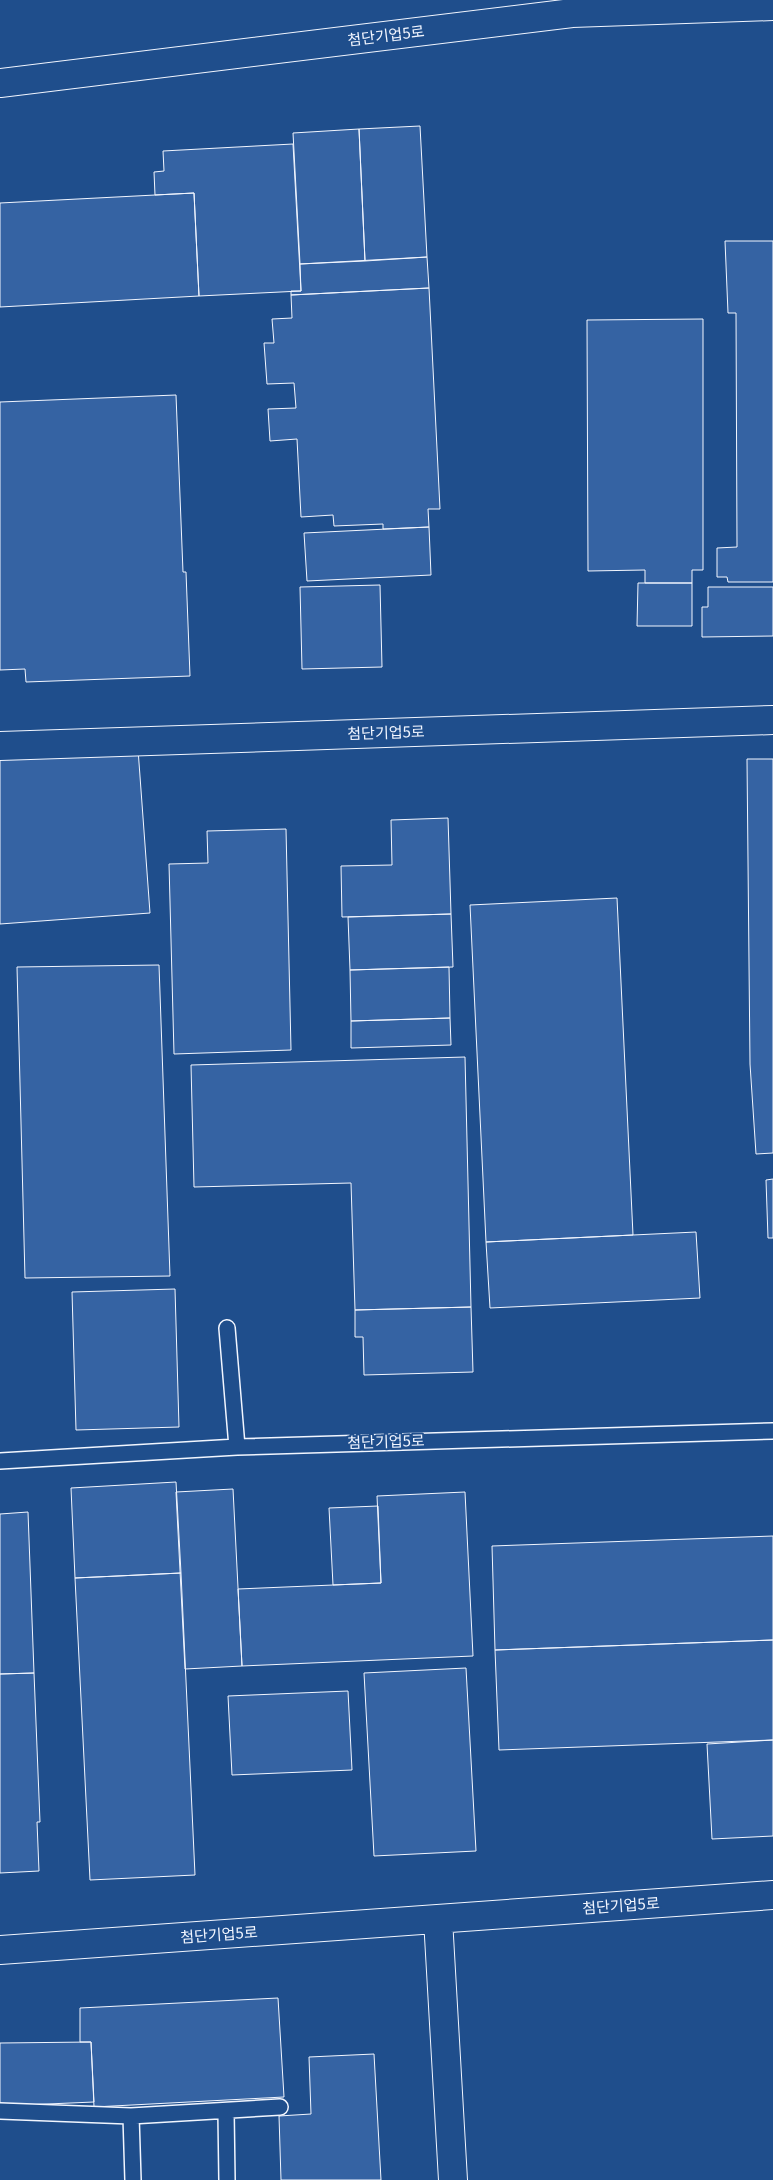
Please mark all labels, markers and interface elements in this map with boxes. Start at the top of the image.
street label: 첨단기업5로 [346,19,425,50]
street label: 첨단기업5로 [347,720,425,743]
street label: 첨단기업5로 [347,1429,425,1452]
street label: 첨단기업5로 [582,1891,660,1918]
street label: 첨단기업5로 [180,1920,258,1947]

